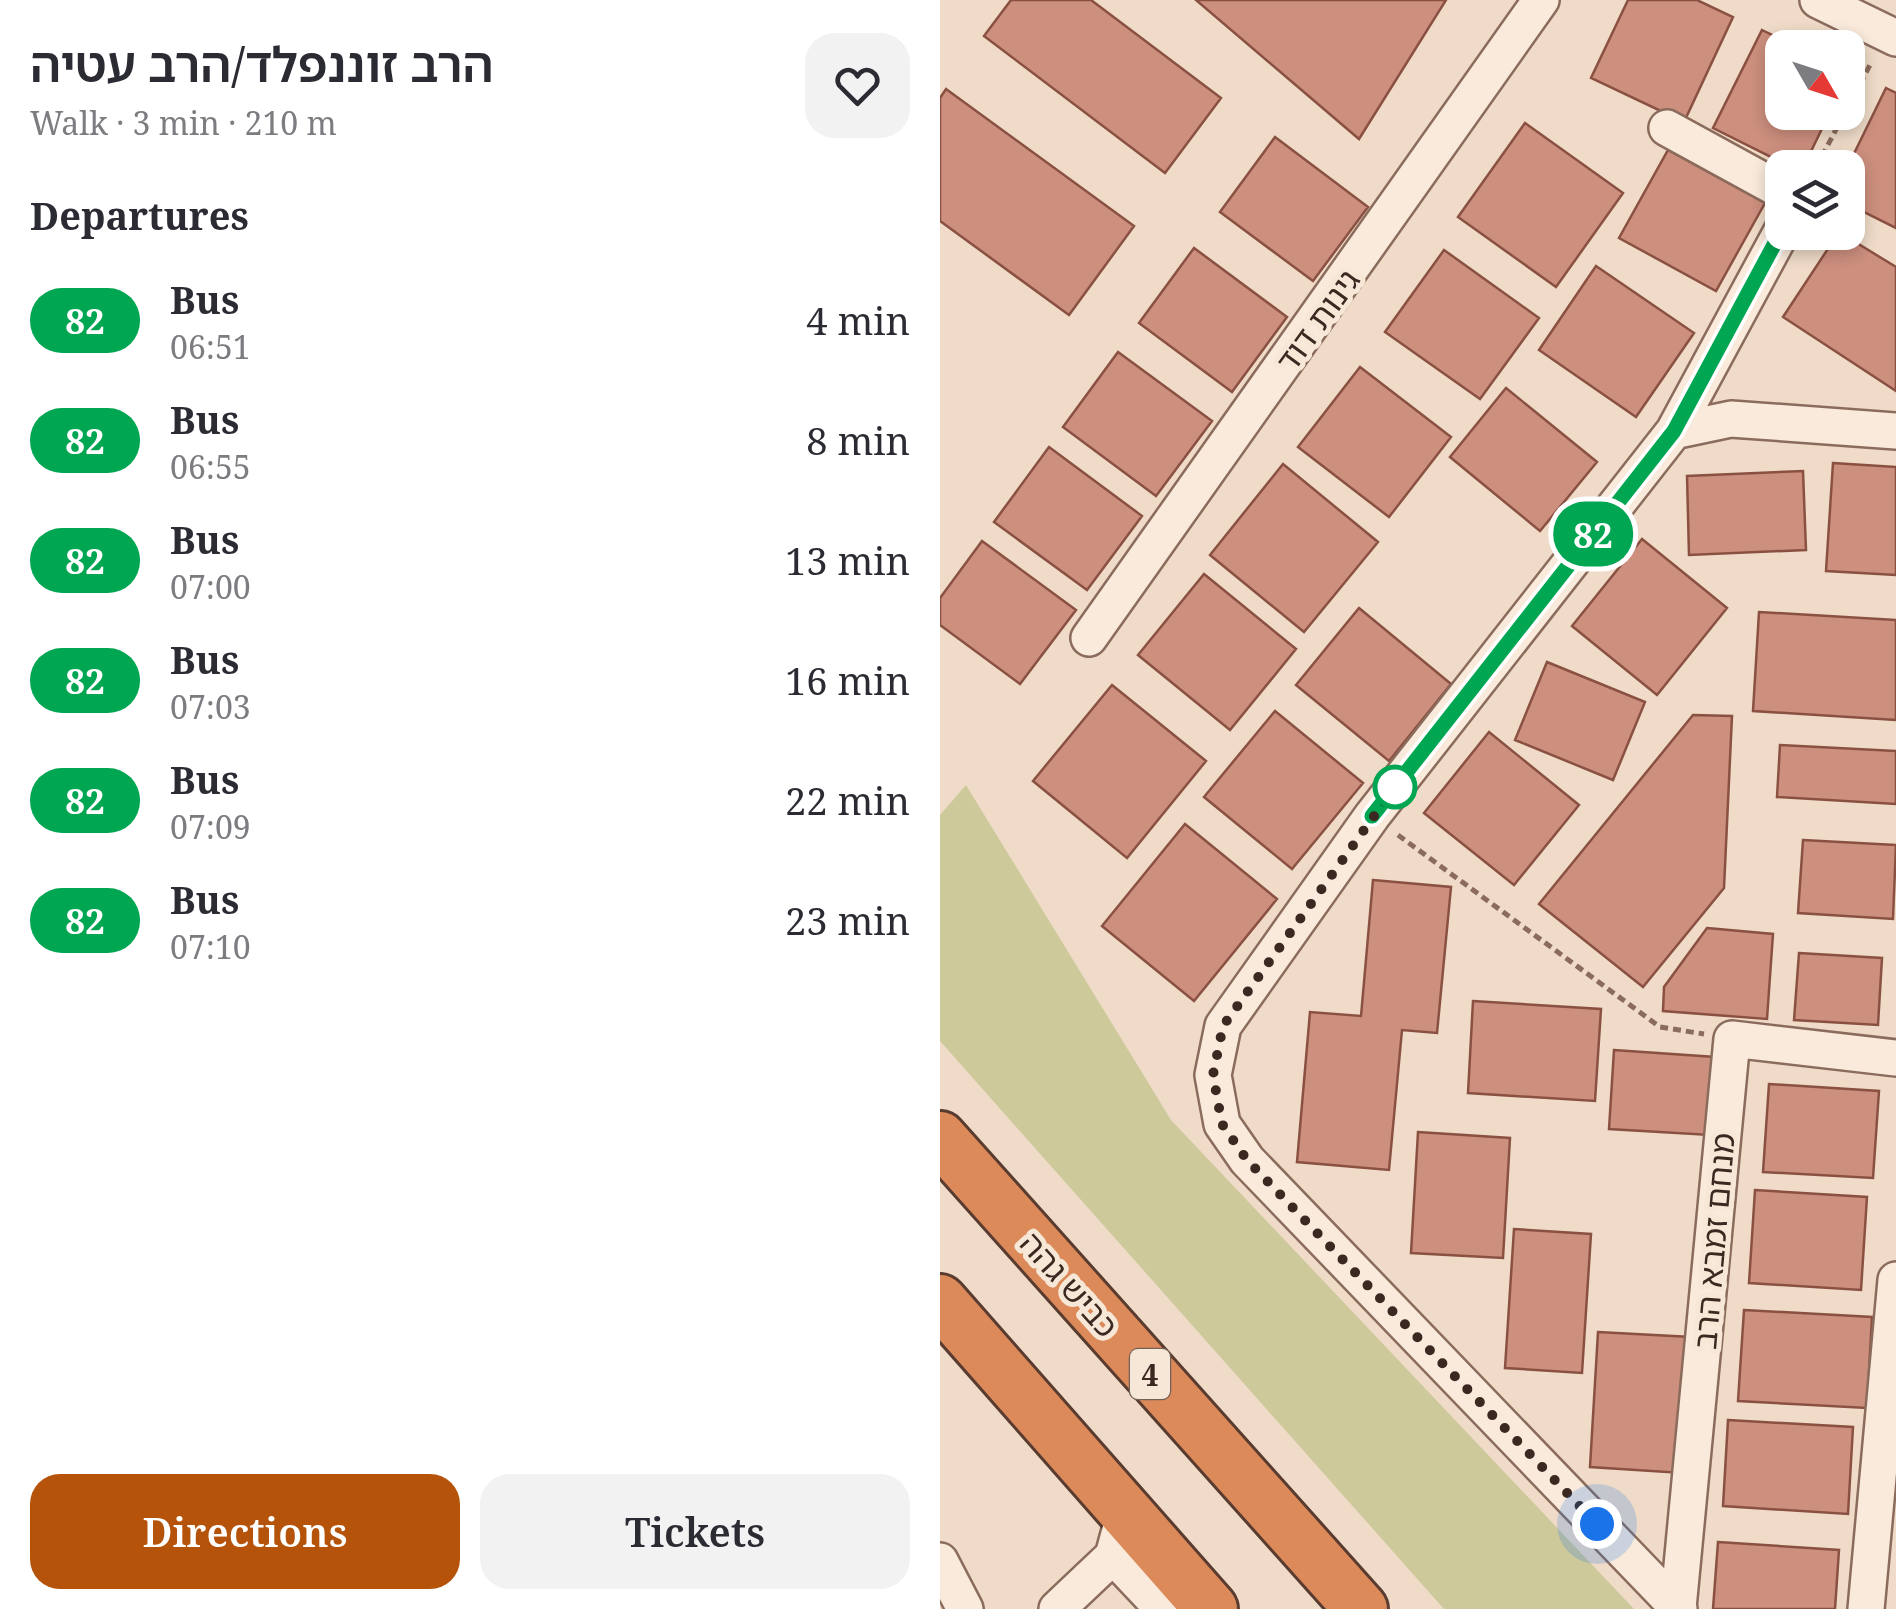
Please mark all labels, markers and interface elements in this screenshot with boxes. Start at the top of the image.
north arrow [1765,30,1865,130]
map controls [1765,30,1865,250]
text: הרב זוננפלד/הרב עטיה [30,31,494,96]
button: heart [805,33,910,138]
text: Walk · 3 min · 210 m [30,101,337,144]
button: layers [1765,150,1865,250]
text: Departures [30,189,249,241]
street label: גינות דוד [1265,260,1369,380]
text: Bus [170,273,239,325]
text: 4 min [806,294,910,346]
text: 82 [65,297,105,344]
text: 06:51 [170,325,251,368]
text: Bus [170,393,239,445]
text: 8 min [806,414,910,466]
text: 82 [65,417,105,464]
text: 06:55 [170,445,251,488]
line badge: 82 [1548,502,1638,566]
text: 82 [1573,511,1613,558]
text: Bus [170,513,239,565]
text: 13 min [785,534,910,586]
text: 82 [65,537,105,584]
text: 07:00 [170,565,251,608]
text: Bus [170,633,239,685]
text: 16 min [785,654,910,706]
text: 82 [65,657,105,704]
text: 07:03 [170,685,251,728]
text: Bus [170,753,239,805]
unlabelled marker [1374,766,1416,808]
text: 22 min [785,774,910,826]
text: 82 [65,777,105,824]
text: 07:09 [170,805,251,848]
text: Bus [170,873,239,925]
text: 23 min [785,894,910,946]
text: 82 [65,897,105,944]
text: 07:10 [170,925,251,968]
street label: מנחם זמבא הרב [1682,1131,1744,1351]
street label: כביש גהה [1011,1222,1129,1346]
road number: 4 [1130,1349,1170,1399]
button: Directions [30,1474,460,1589]
button: Tickets [480,1474,910,1589]
your location [1572,1499,1622,1549]

